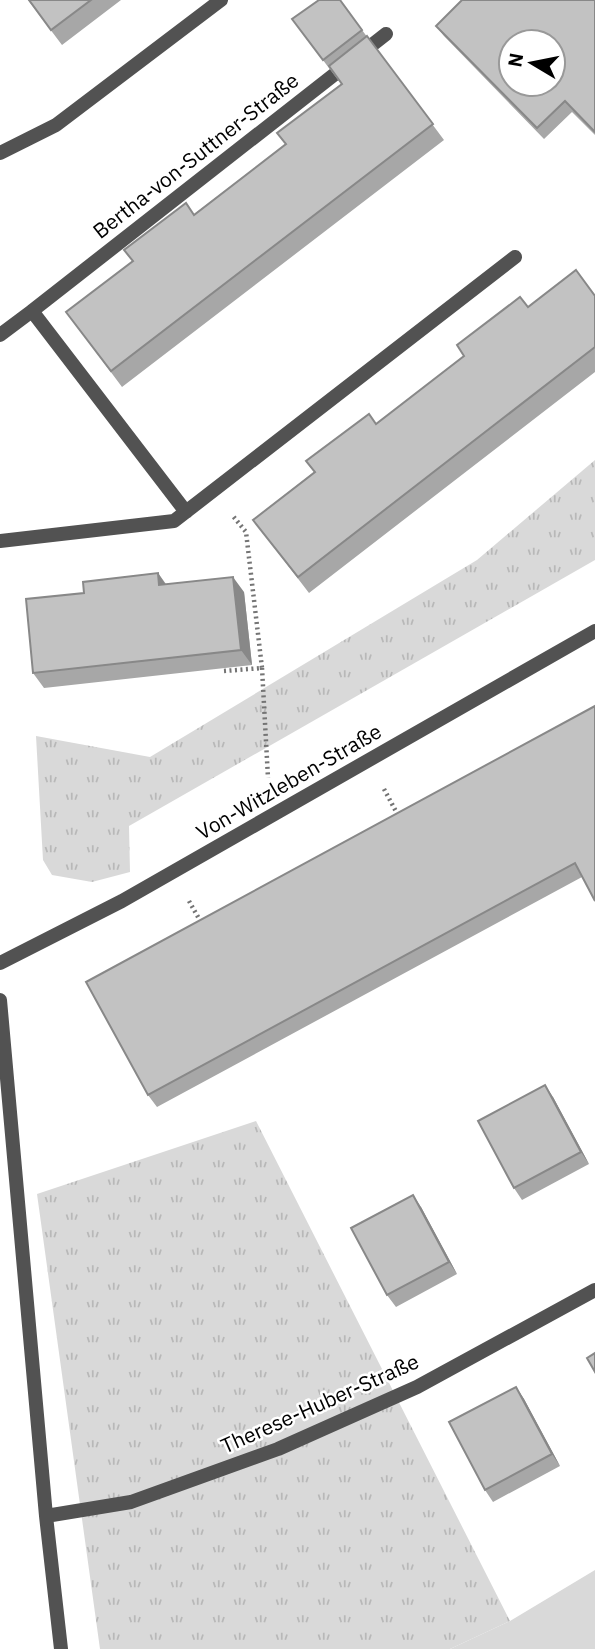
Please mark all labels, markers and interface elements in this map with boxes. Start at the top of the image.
north arrow [497,28,567,98]
text: N [502,51,528,69]
street label: Bertha-von-Suttner-Straße [87,66,304,244]
street label: Von-Witzleben-Straße [191,717,386,846]
street label: Therese-Huber-Straße [216,1347,423,1459]

